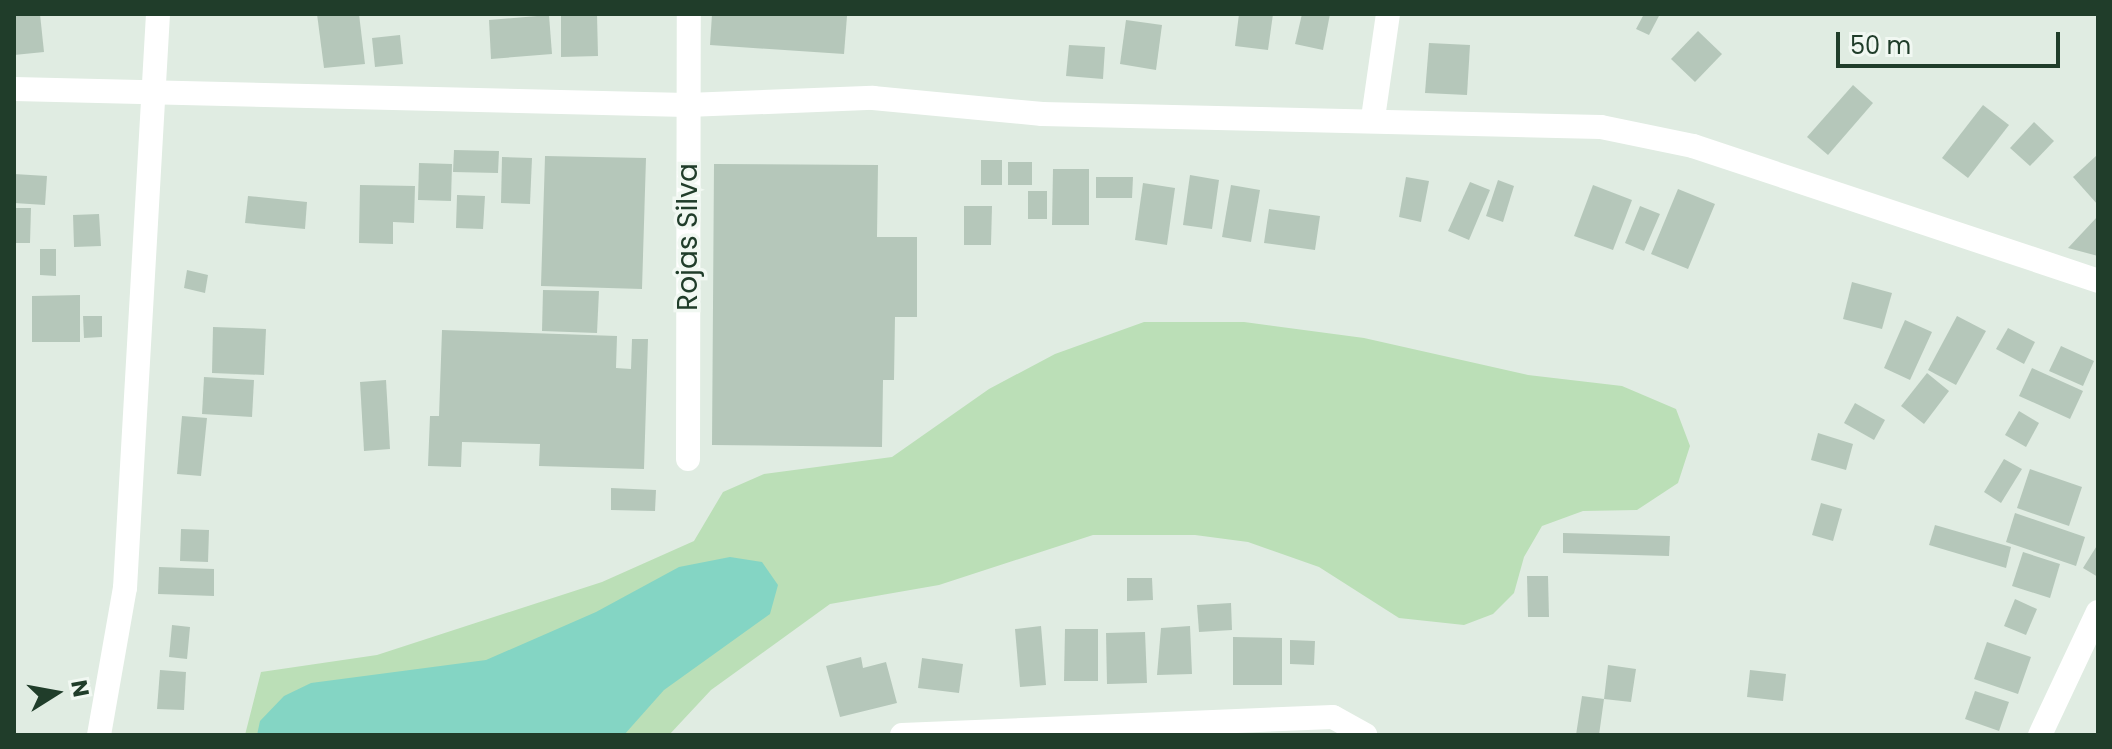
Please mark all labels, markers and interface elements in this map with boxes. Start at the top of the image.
scale bar [1840,16,2064,66]
text: 50 m [1850,29,1911,62]
street label: Rojas Silva [671,163,705,311]
north arrow [16,653,96,733]
text: N [63,677,97,699]

